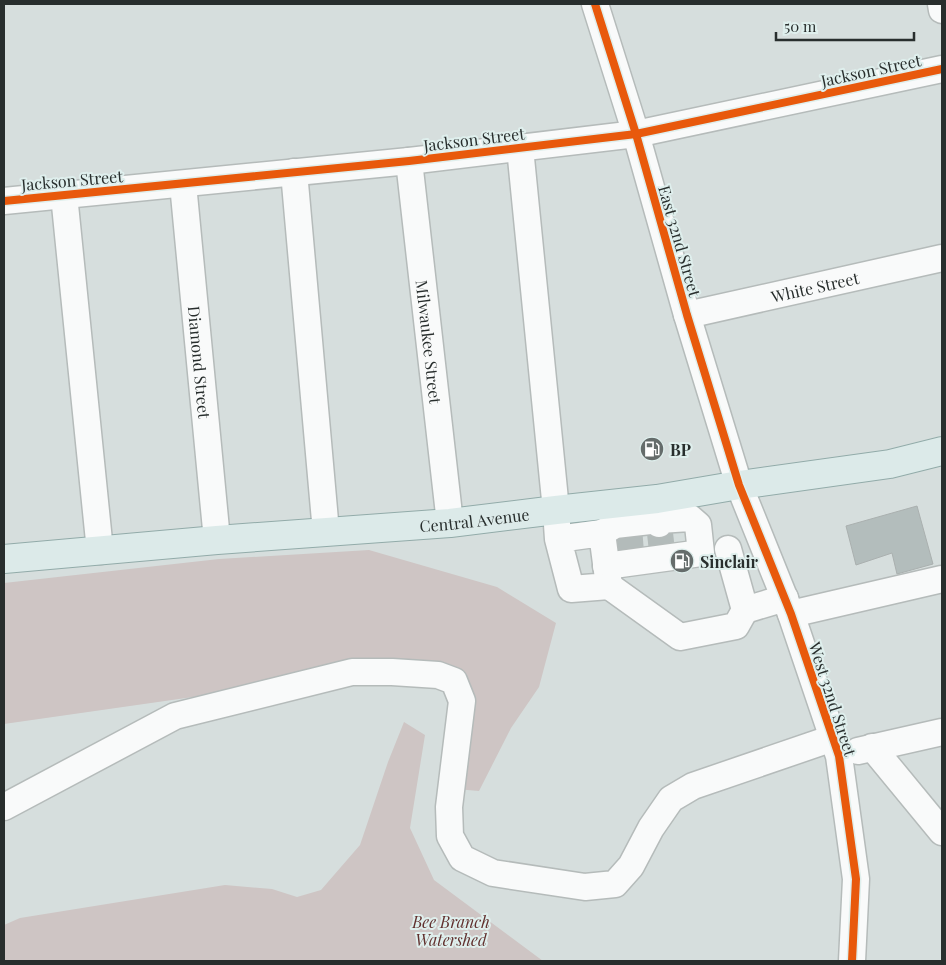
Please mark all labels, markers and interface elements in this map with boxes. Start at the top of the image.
scale bar [776,10,914,42]
text: 50 m [784,16,817,36]
street label: Jackson Street [818,49,923,91]
street label: Jackson Street [421,122,526,156]
street label: Jackson Street [19,165,124,195]
street label: East 32nd Street [654,183,706,299]
street label: White Street [768,266,861,307]
street label: Milwaukee Street [412,279,447,405]
street label: Diamond Street [184,305,216,420]
fuel station icon: BP [639,436,665,462]
place label: BP [670,439,691,460]
street label: Central Avenue [419,503,530,536]
fuel station icon: Sinclair [669,548,695,574]
place label: Sinclair [700,551,758,572]
street label: West 32nd Street [804,638,861,759]
park label: Bee Branch Watershed [411,911,490,950]

